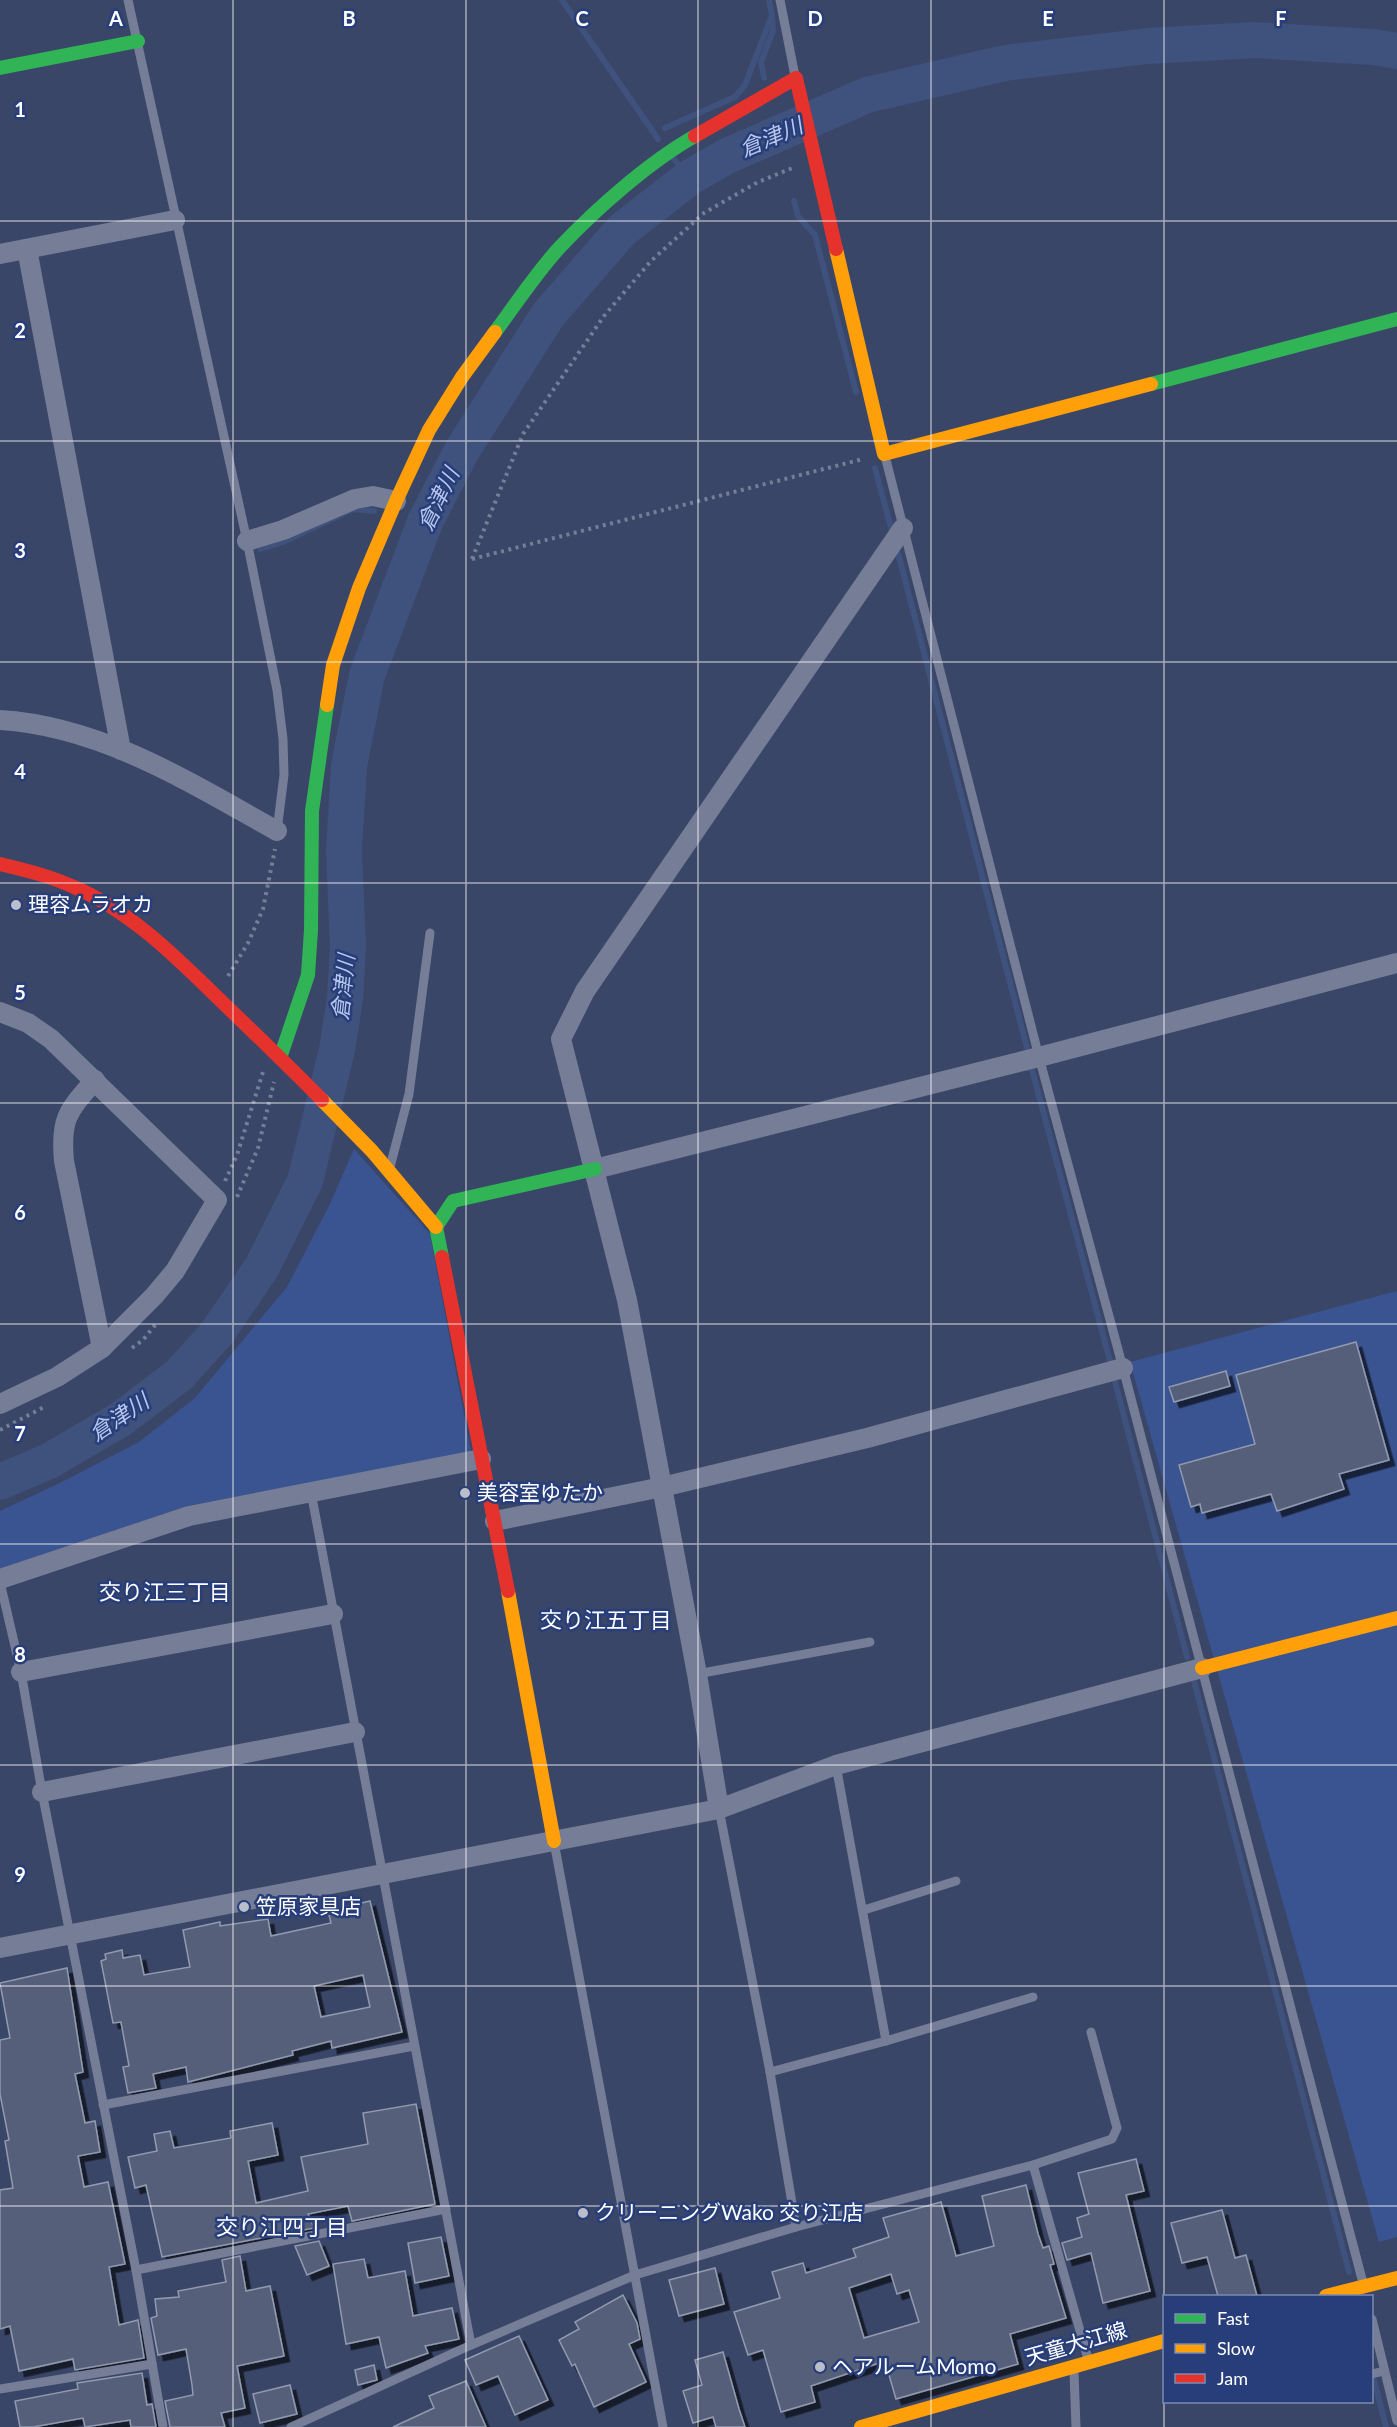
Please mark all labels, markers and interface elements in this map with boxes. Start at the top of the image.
text: A [108,6,123,30]
text: B [342,6,356,30]
text: C [575,6,589,30]
text: D [807,6,823,30]
text: E [1042,6,1054,30]
text: F [1275,6,1287,30]
text: 1 [14,97,26,121]
water label: 倉津川 [735,110,808,162]
text: 2 [14,318,26,342]
water label: 倉津川 [411,461,465,534]
text: 3 [14,538,26,562]
text: 4 [14,759,26,783]
place label: 理容ムラオカ [28,891,153,916]
marker: 理容ムラオカ [9,898,23,912]
water label: 倉津川 [326,951,360,1021]
text: 5 [14,980,26,1004]
text: 6 [14,1200,26,1224]
water label: 倉津川 [84,1386,155,1446]
text: 7 [14,1421,26,1445]
place label: 美容室ゆたか [477,1479,603,1504]
marker: 美容室ゆたか [458,1486,472,1500]
district label: 交り江三丁目 [99,1578,231,1605]
district label: 交り江五丁目 [540,1606,672,1633]
text: 8 [14,1642,26,1666]
text: 9 [14,1862,26,1886]
place label: 笠原家具店 [256,1893,361,1918]
marker: 笠原家具店 [237,1900,251,1914]
place label: クリーニングWako 交り江店 [595,2199,863,2224]
marker: クリーニングWako 交り江店 [576,2206,590,2220]
district label: 交り江四丁目 [216,2213,348,2240]
legend [1163,2295,1373,2403]
text: Fast [1217,2307,1250,2329]
street label: 天童大江線 [1022,2316,1129,2369]
text: Slow [1217,2337,1255,2359]
place label: ヘアルームMomo [832,2353,997,2378]
marker: ヘアルームMomo [813,2360,827,2374]
text: Jam [1217,2367,1248,2389]

